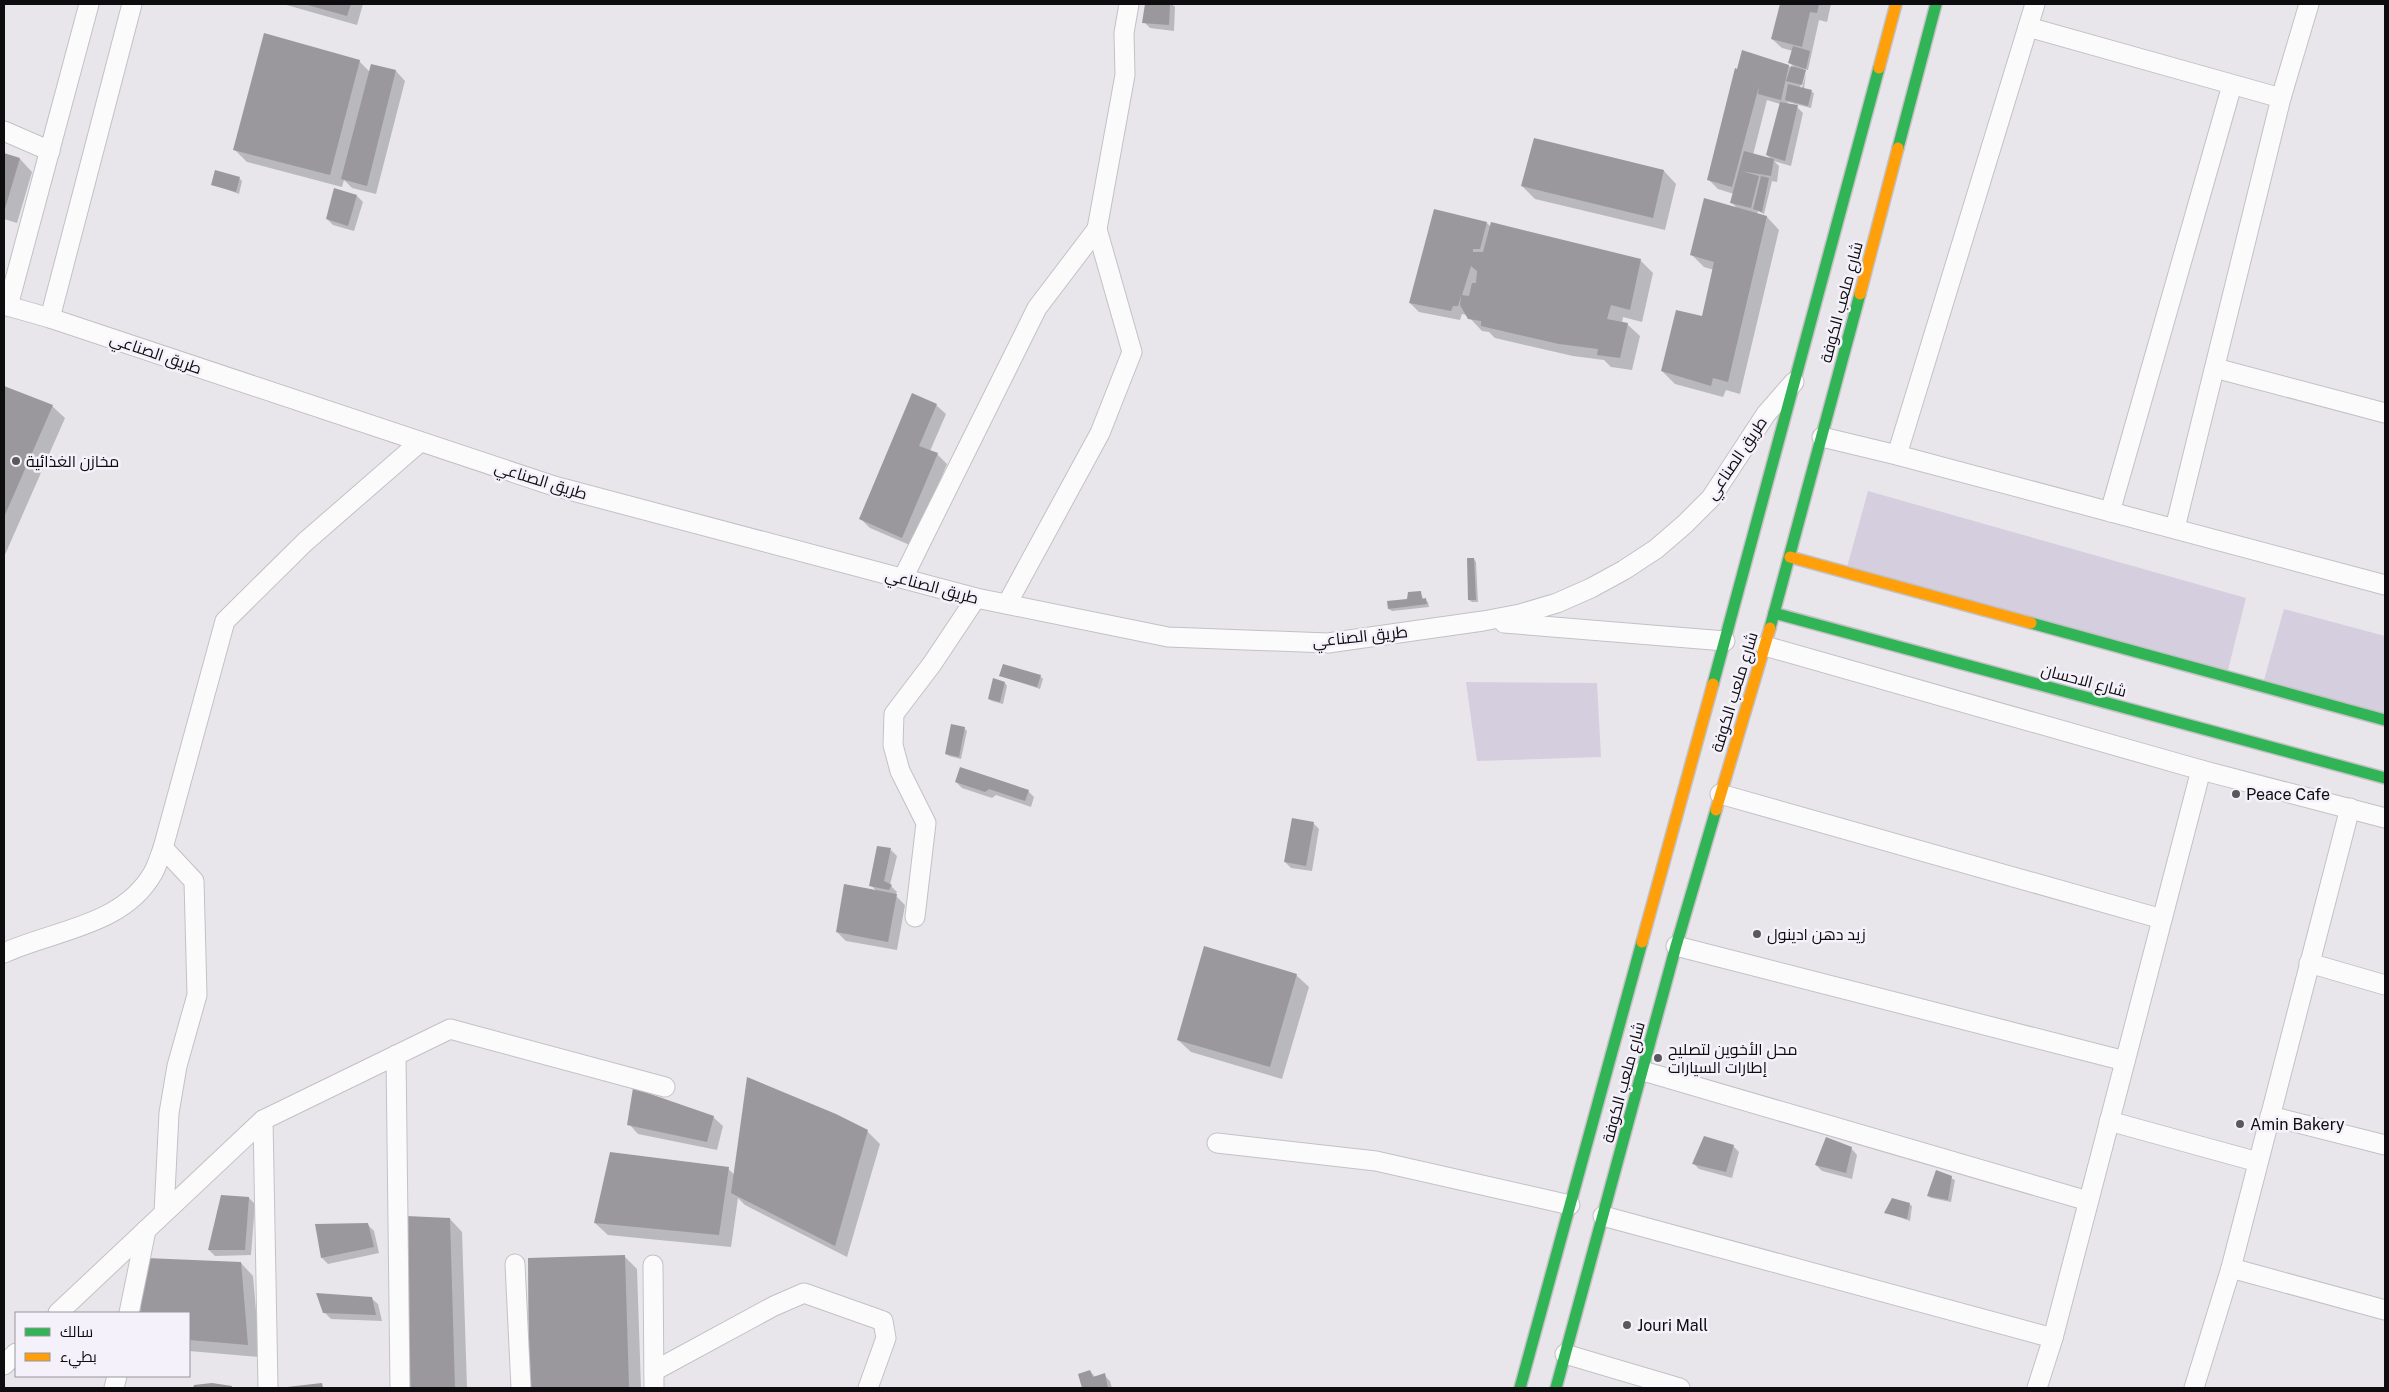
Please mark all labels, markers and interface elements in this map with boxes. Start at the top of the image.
street label: شارع ملعب الكوفة [1816,239,1869,365]
street label: طريق الصناعي [106,329,204,382]
street label: طريق الصناعي [1702,413,1774,506]
place label: مخازن الغذائية [26,452,119,472]
marker: مخازن الغذائية [10,455,22,467]
street label: طريق الصناعي [491,457,589,507]
street label: طريق الصناعي [882,565,981,612]
street label: طريق الصناعي [1311,622,1409,655]
street label: شارع ملعب الكوفة [1707,630,1764,755]
street label: شارع الاحسان [2039,660,2129,703]
place label: Peace Cafe [2246,785,2330,804]
marker: Peace Cafe [2230,788,2242,800]
place label: زيد دهن ادينول [1767,925,1866,945]
marker: زيد دهن ادينول [1751,928,1763,940]
street label: شارع ملعب الكوفة [1598,1019,1651,1145]
place label: محل الأخوين لتصليح إطارات السيارات [1668,1040,1798,1077]
marker: محل الأخوين لتصليح إطارات السيارات [1652,1052,1664,1064]
place label: Amin Bakery [2250,1115,2345,1134]
marker: Amin Bakery [2234,1118,2246,1130]
legend [15,1312,190,1377]
place label: Jouri Mall [1637,1316,1708,1335]
marker: Jouri Mall [1621,1319,1633,1331]
text: سالك [60,1323,93,1340]
text: بطيء [60,1348,97,1369]

